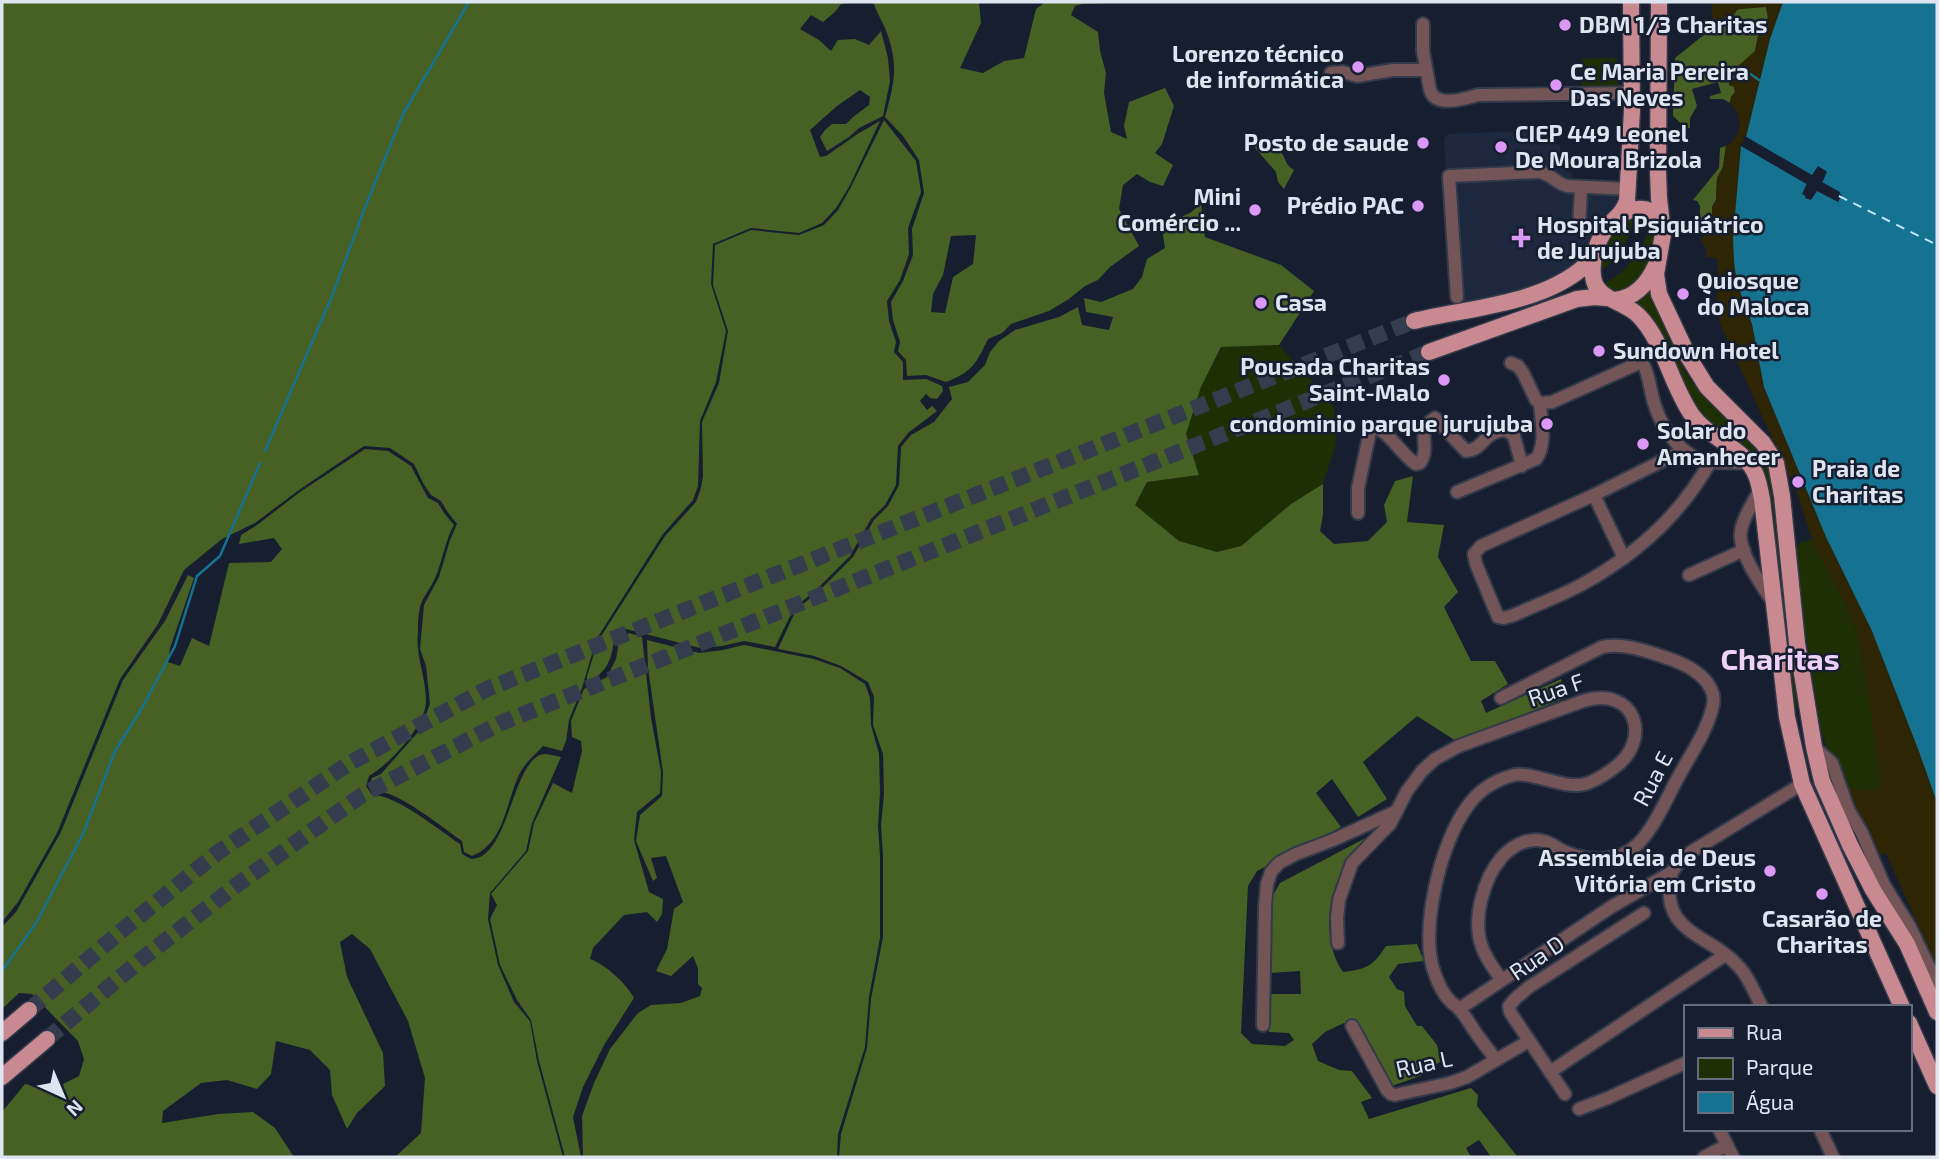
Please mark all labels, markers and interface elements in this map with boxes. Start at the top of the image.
place label: DBM 1/3 Charitas [1579,10,1768,38]
marker: DBM 1/3 Charitas [1557,17,1573,33]
place label: Lorenzo técnico de informática [1172,39,1344,93]
place label: Ce Maria Pereira Das Neves [1570,57,1749,111]
marker: Lorenzo técnico de informática [1350,59,1366,75]
marker: Ce Maria Pereira Das Neves [1548,77,1564,93]
place label: CIEP 449 Leonel De Moura Brizola [1515,119,1702,173]
place label: Posto de saude [1244,128,1409,156]
marker: Posto de saude [1415,135,1431,151]
marker: CIEP 449 Leonel De Moura Brizola [1493,139,1509,155]
place label: Mini Comércio ... [1118,182,1241,236]
place label: Prédio PAC [1287,191,1404,219]
marker: Prédio PAC [1410,198,1426,214]
marker: Mini Comércio ... [1247,202,1263,218]
place label: Hospital Psiquiátrico de Jurujuba [1537,210,1764,264]
marker: Hospital Psiquiátrico de Jurujuba [1511,228,1531,248]
place label: Quiosque do Maloca [1697,266,1809,320]
marker: Quiosque do Maloca [1675,286,1691,302]
place label: Casa [1275,288,1327,316]
marker: Casa [1253,295,1269,311]
place label: Sundown Hotel [1613,336,1779,364]
marker: Sundown Hotel [1591,343,1607,359]
place label: Pousada Charitas Saint-Malo [1240,352,1430,406]
marker: Pousada Charitas Saint-Malo [1436,372,1452,388]
place label: condominio parque jurujuba [1229,409,1533,437]
marker: condominio parque jurujuba [1539,416,1555,432]
place label: Solar do Amanhecer [1657,416,1781,470]
marker: Solar do Amanhecer [1635,436,1651,452]
place label: Praia de Charitas [1812,454,1903,508]
marker: Praia de Charitas [1790,474,1806,490]
district label: Charitas [1720,640,1840,676]
street label: Rua F [1524,666,1587,712]
street label: Rua E [1626,746,1678,811]
place label: Assembleia de Deus Vitória em Cristo [1539,843,1756,897]
marker: Assembleia de Deus Vitória em Cristo [1762,863,1778,879]
marker: Casarão de Charitas [1814,886,1830,902]
place label: Casarão de Charitas [1762,904,1882,958]
street label: Rua D [1504,929,1569,986]
legend [1684,1005,1911,1131]
text: Rua [1746,1019,1782,1044]
street label: Rua L [1393,1043,1455,1083]
text: Parque [1746,1054,1813,1079]
north arrow [28,1061,98,1131]
text: Água [1746,1089,1794,1114]
text: N [62,1096,88,1122]

